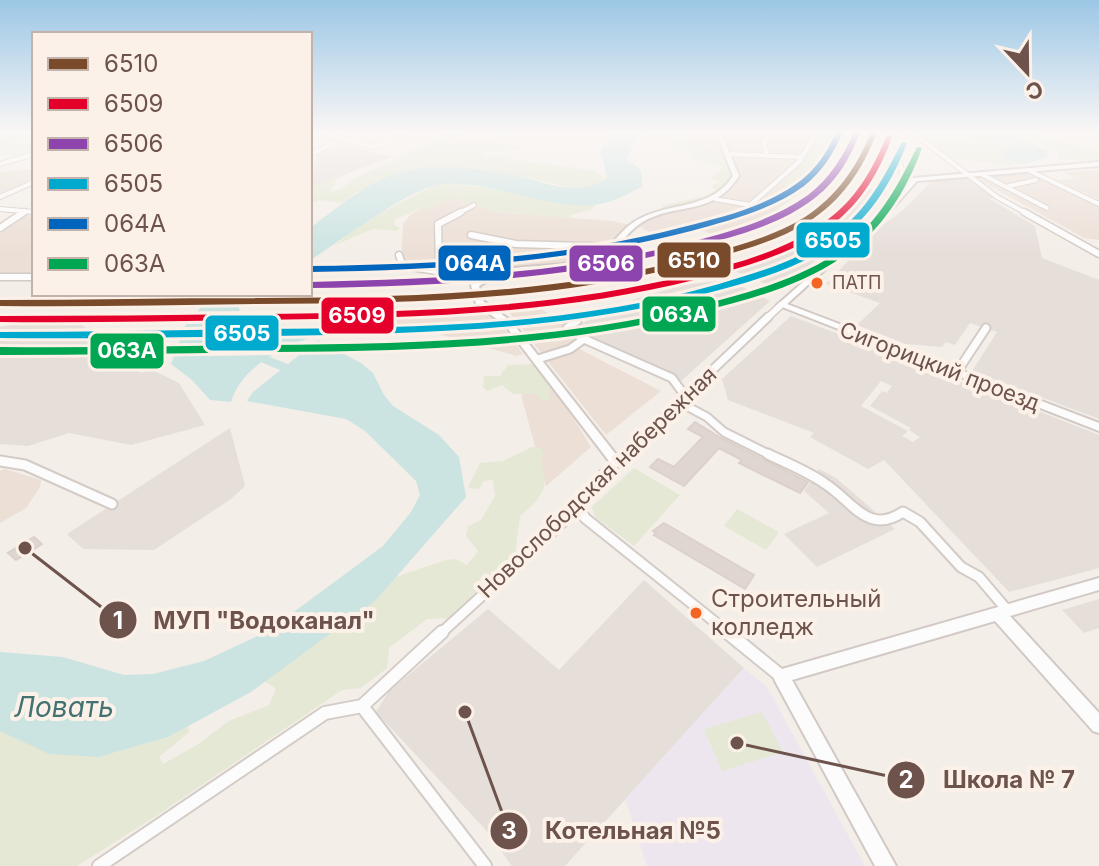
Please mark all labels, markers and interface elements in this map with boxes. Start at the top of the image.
legend [32,32,312,296]
north arrow [987,32,1067,112]
text: 6510 [104,49,158,78]
text: С [1022,75,1047,106]
text: 6509 [104,89,164,118]
text: 6506 [104,129,164,158]
text: 6505 [104,169,163,198]
text: 064А [104,209,166,238]
line badge: 6505 [795,221,871,259]
text: 6505 [804,227,862,253]
line badge: 6510 [656,241,732,279]
line badge: 064А [437,244,512,282]
line badge: 6506 [568,244,644,283]
text: 6510 [668,247,720,273]
text: 063А [104,249,165,278]
text: 064А [445,250,505,276]
text: 6506 [577,250,635,276]
place label: ПАТП [832,272,881,293]
marker: ПАТП [809,275,825,291]
line badge: 063А [641,295,717,333]
line badge: 6509 [320,296,395,335]
text: 063А [649,301,709,327]
text: 6509 [328,302,386,328]
line badge: 6505 [204,314,280,352]
street label: Сигорицкий проезд [836,316,1044,416]
text: 6505 [213,320,271,346]
line badge: 063А [89,332,165,370]
text: 063А [97,337,157,363]
street label: Новослободская набережная [472,361,722,603]
place label: Строительный колледж [711,584,881,641]
callout: МУП "Водоканал" [98,596,391,644]
marker: Строительный колледж [688,605,704,621]
text: 1 [113,606,123,635]
text: МУП "Водоканал" [153,606,375,635]
water label: Ловать [14,690,114,724]
callout: Школа № 7 [886,756,1091,804]
text: 2 [898,765,914,794]
text: Школа № 7 [943,765,1075,794]
callout: Котельная №5 [489,807,737,855]
text: 3 [501,816,517,845]
text: Котельная №5 [545,816,721,845]

